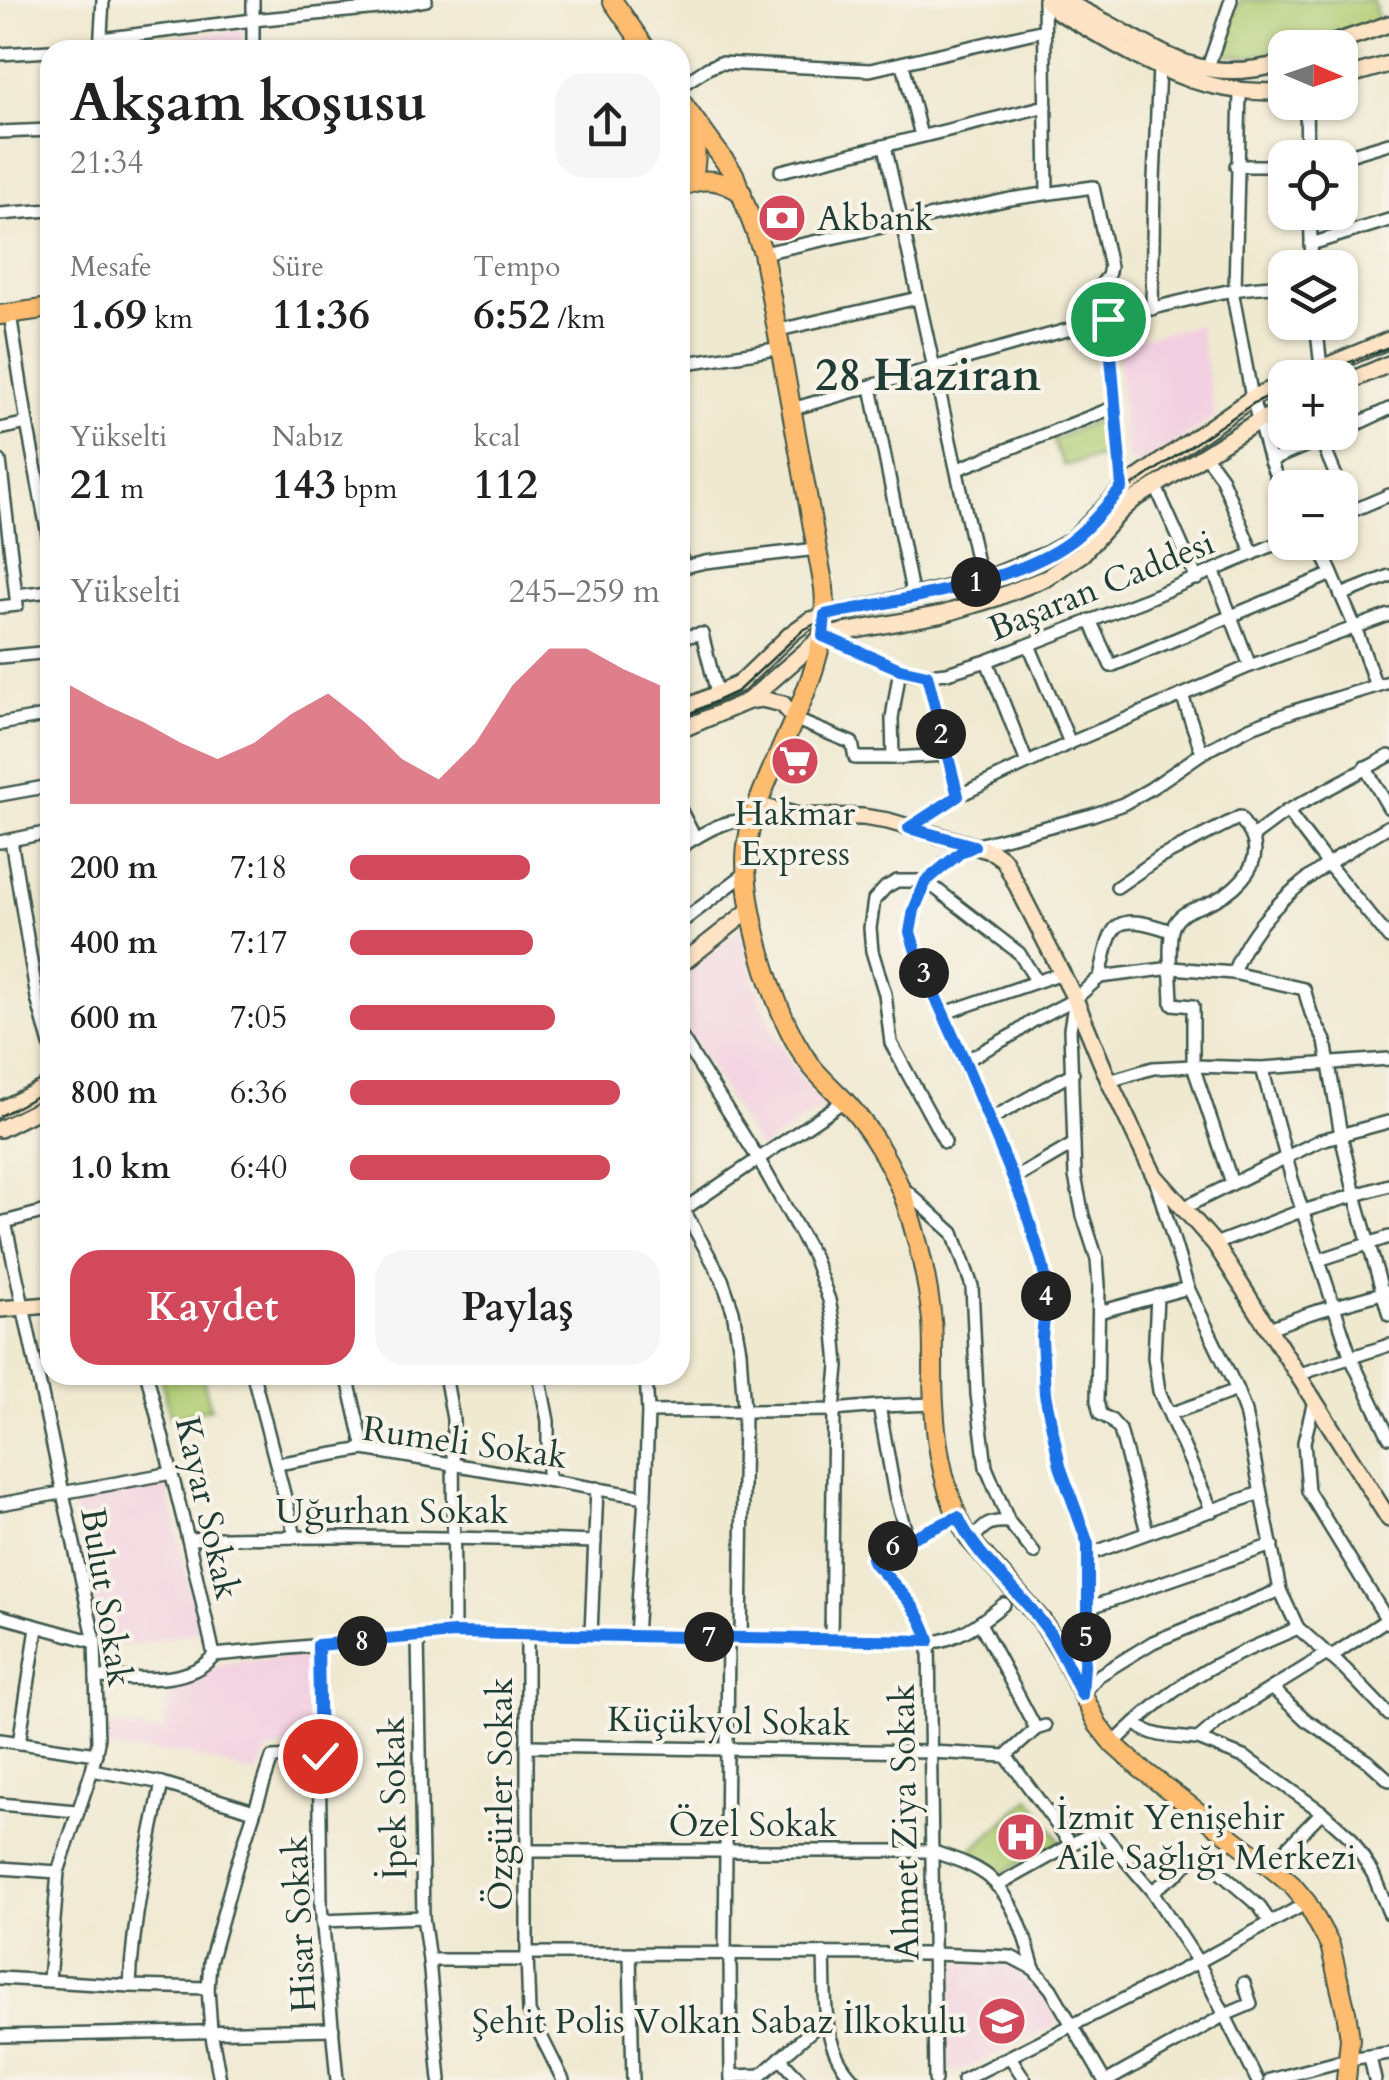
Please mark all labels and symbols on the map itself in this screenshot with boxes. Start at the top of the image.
north arrow [1268,30,1358,120]
bank icon: Akbank [756,192,808,244]
place label: Akbank [817,195,933,243]
pin [1066,277,1151,362]
district label: 28 Haziran [815,345,1041,406]
street label: Başaran Caddesi [981,519,1221,653]
pin: 1 [951,557,1001,607]
pin: 2 [916,709,966,759]
supermarket icon: Hakmar Express [769,735,821,787]
place label: Hakmar Express [735,790,856,878]
pin: 3 [899,948,949,998]
pin: 4 [1021,1271,1071,1321]
street label: Rumeli Sokak [359,1405,571,1481]
street label: Kayar Sokak [163,1412,251,1604]
street label: Uğurhan Sokak [276,1488,509,1536]
street label: Bulut Sokak [68,1504,144,1690]
pin: 6 [868,1521,918,1571]
pin: 7 [684,1612,734,1662]
pin: 5 [1061,1612,1111,1662]
pin: 8 [337,1616,387,1666]
street label: Özgürler Sokak [477,1677,525,1911]
street label: Ahmet Ziya Sokak [879,1683,931,1961]
street label: Küçükyol Sokak [607,1696,852,1748]
pin [278,1714,363,1799]
street label: İpek Sokak [369,1715,419,1880]
place label: İzmit Yenişehir Aile Sağlığı Merkezi [1056,1794,1357,1882]
street label: Özel Sokak [668,1801,838,1849]
hospital icon: İzmit Yenişehir Aile Sağlığı Merkezi [995,1811,1047,1863]
street label: Hisar Sokak [271,1834,329,2014]
school or university icon: Şehit Polis Volkan Sabaz İlkokulu [976,1995,1028,2047]
place label: Şehit Polis Volkan Sabaz İlkokulu [472,1998,967,2046]

